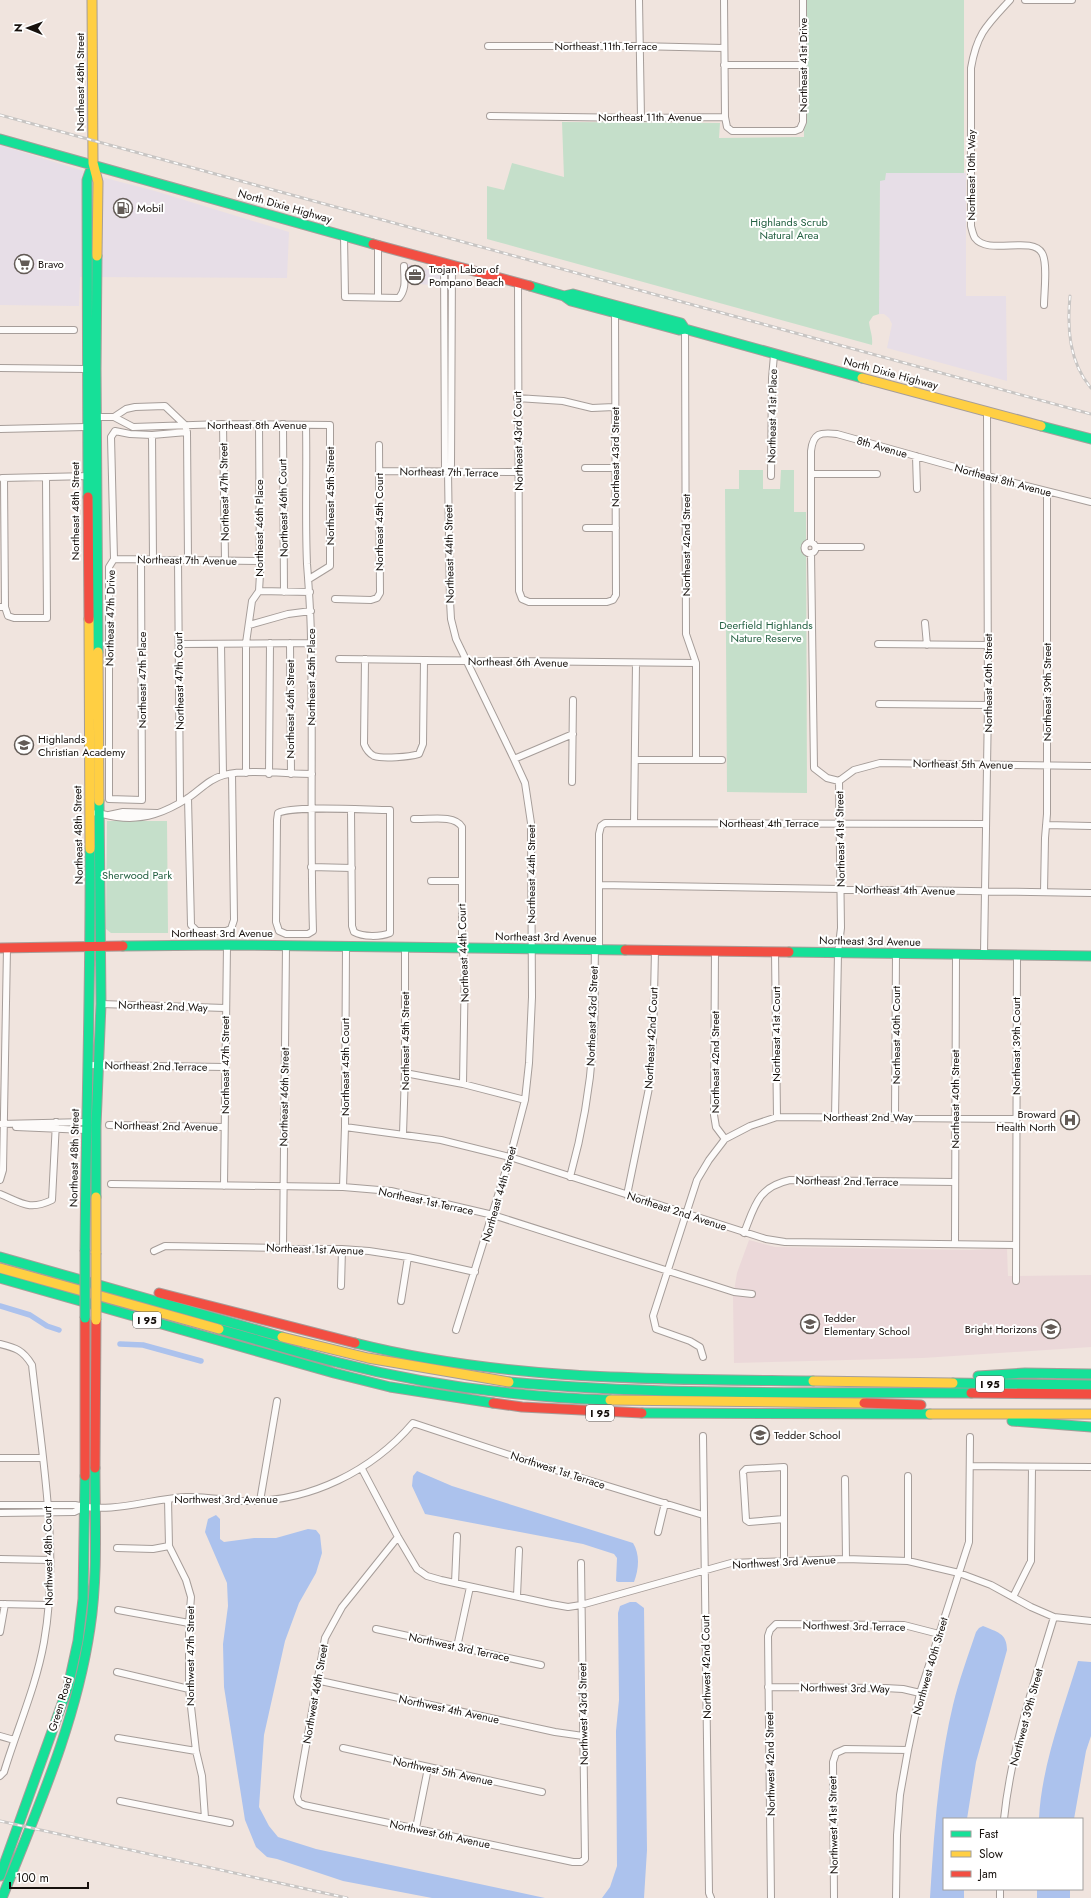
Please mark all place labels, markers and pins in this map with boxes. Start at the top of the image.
fuel station icon: Mobil [112,197,134,219]
place label: Mobil [137,200,164,216]
supermarket icon: Bravo [13,253,35,275]
place label: Bravo [38,256,64,272]
place label: Trojan Labor of Pompano Beach [429,261,504,290]
office icon: Trojan Labor of Pompano Beach [404,264,426,286]
place label: Highlands Christian Academy [38,731,126,760]
school or university icon: Highlands Christian Academy [13,734,35,756]
place label: Broward Health North [996,1106,1056,1135]
hospital icon: Broward Health North [1059,1109,1081,1131]
place label: Tedder Elementary School [824,1310,910,1339]
school or university icon: Tedder Elementary School [799,1313,821,1335]
school or university icon: Bright Horizons [1040,1318,1062,1340]
place label: Bright Horizons [965,1321,1038,1337]
school or university icon: Tedder School [749,1424,771,1446]
place label: Tedder School [774,1427,841,1443]

